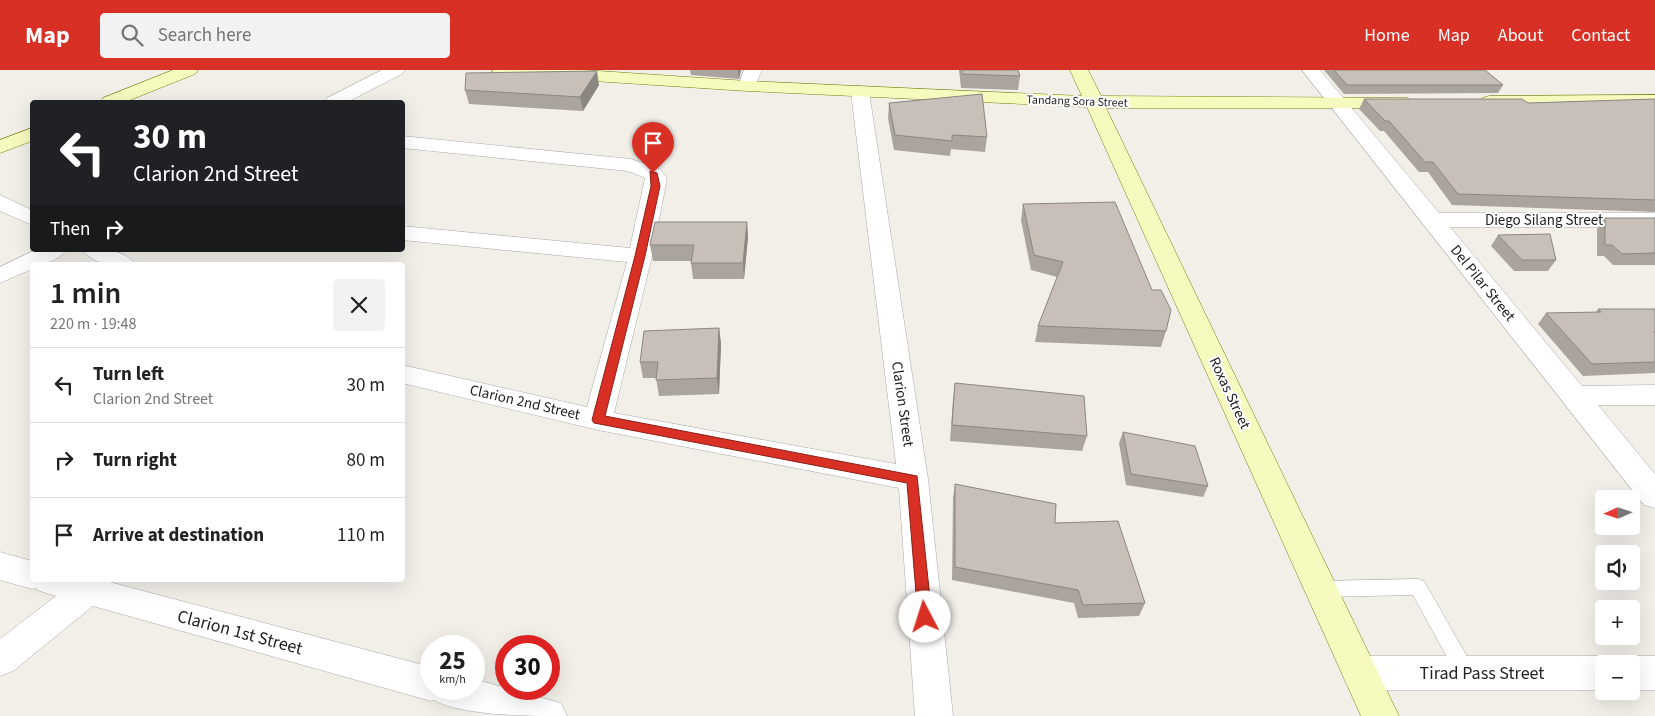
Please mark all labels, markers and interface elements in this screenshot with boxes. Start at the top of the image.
search box [100,13,450,58]
text: Map [25,18,70,53]
icon: search [118,21,146,49]
text: Search here [158,22,251,49]
text: Home [1364,23,1410,48]
text: Map [1438,23,1470,48]
text: About [1498,23,1543,48]
text: Contact [1571,23,1630,48]
street label: Tandang Sora Street [1026,91,1128,112]
text: 30 m [133,112,207,162]
icon: left [50,120,115,185]
pin [632,122,674,173]
icon: arrive [639,129,667,157]
text: Clarion 2nd Street [133,158,298,190]
street label: Diego Silang Street [1485,210,1603,231]
icon: right [100,215,128,243]
text: Then [50,216,90,243]
street label: Del Pilar Street [1445,241,1520,326]
text: 1 min [50,272,121,315]
button: close [333,279,385,331]
text: 220 m · 19:48 [50,313,137,335]
street label: Roxas Street [1204,354,1255,433]
street label: Clarion Street [886,360,919,448]
text: Turn left [93,361,164,388]
icon: left [50,371,78,399]
text: 30 m [347,372,385,399]
street label: Clarion 2nd Street [468,380,582,425]
text: Clarion 2nd Street [93,388,213,410]
icon: right [50,446,78,474]
text: Turn right [93,447,177,474]
text: 80 m [347,447,385,474]
north arrow [1595,490,1640,535]
map controls [1595,490,1640,700]
icon: arrive [50,521,78,549]
text: Arrive at destination [93,522,264,549]
text: 110 m [337,522,385,549]
button: sound [1595,545,1640,590]
position arrow [898,590,950,642]
button: + [1595,600,1640,645]
street label: Clarion 1st Street [174,604,305,661]
speed limit sign: 30 [495,635,560,700]
text: 25 [439,643,466,679]
button: − [1595,655,1640,700]
street label: Tirad Pass Street [1420,661,1544,686]
text: km/h [439,671,466,688]

